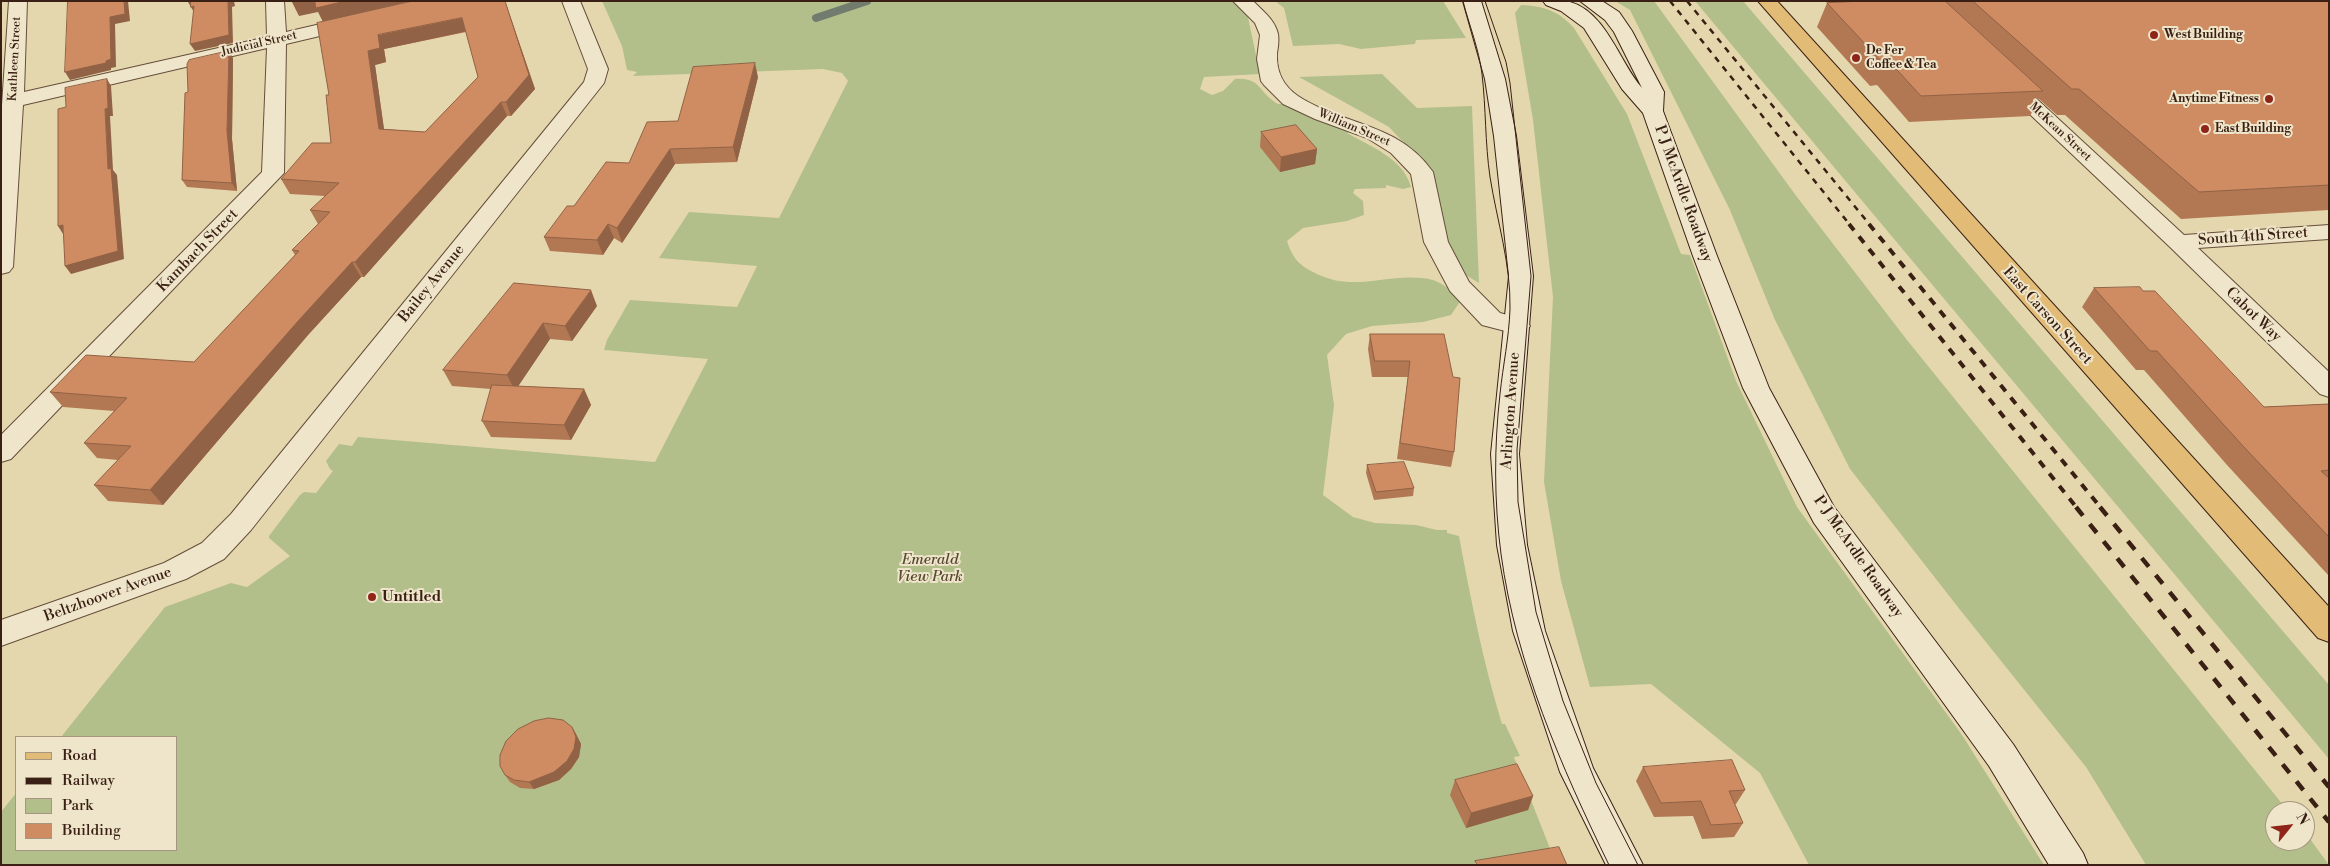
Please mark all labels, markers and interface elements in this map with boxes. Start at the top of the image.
street label: Kathleen Street [6,16,24,102]
street label: Judicial Street [220,28,298,60]
place label: West Building [2164,28,2243,42]
marker: West Building [2148,29,2160,41]
place label: De Fer Coffee & Tea [1866,44,1936,72]
marker: De Fer Coffee & Tea [1850,52,1862,64]
place label: Anytime Fitness [2169,92,2259,106]
marker: Anytime Fitness [2263,93,2275,105]
street label: McKean Street [2026,100,2094,164]
street label: William Street [1316,106,1392,150]
place label: East Building [2215,122,2291,136]
street label: P J McArdle Roadway [1650,123,1716,265]
marker: East Building [2199,123,2211,135]
street label: Kambach Street [154,206,242,296]
street label: South 4th Street [2197,224,2309,250]
street label: Bailey Avenue [395,241,469,327]
street label: East Carson Street [1998,263,2096,369]
street label: Cabot Way [2221,284,2285,346]
street label: Arlington Avenue [1498,352,1524,470]
street label: P J McArdle Roadway [1809,493,1907,621]
park label: Emerald View Park [897,551,963,586]
street label: Beltzhoover Avenue [42,564,174,626]
place label: Untitled [382,588,441,606]
marker: Untitled [366,591,378,603]
legend [15,736,178,851]
text: Road [62,746,97,765]
text: Railway [62,771,115,790]
text: Park [62,796,93,815]
north arrow [2265,801,2315,851]
text: N [2292,810,2313,828]
text: Building [62,821,121,840]

